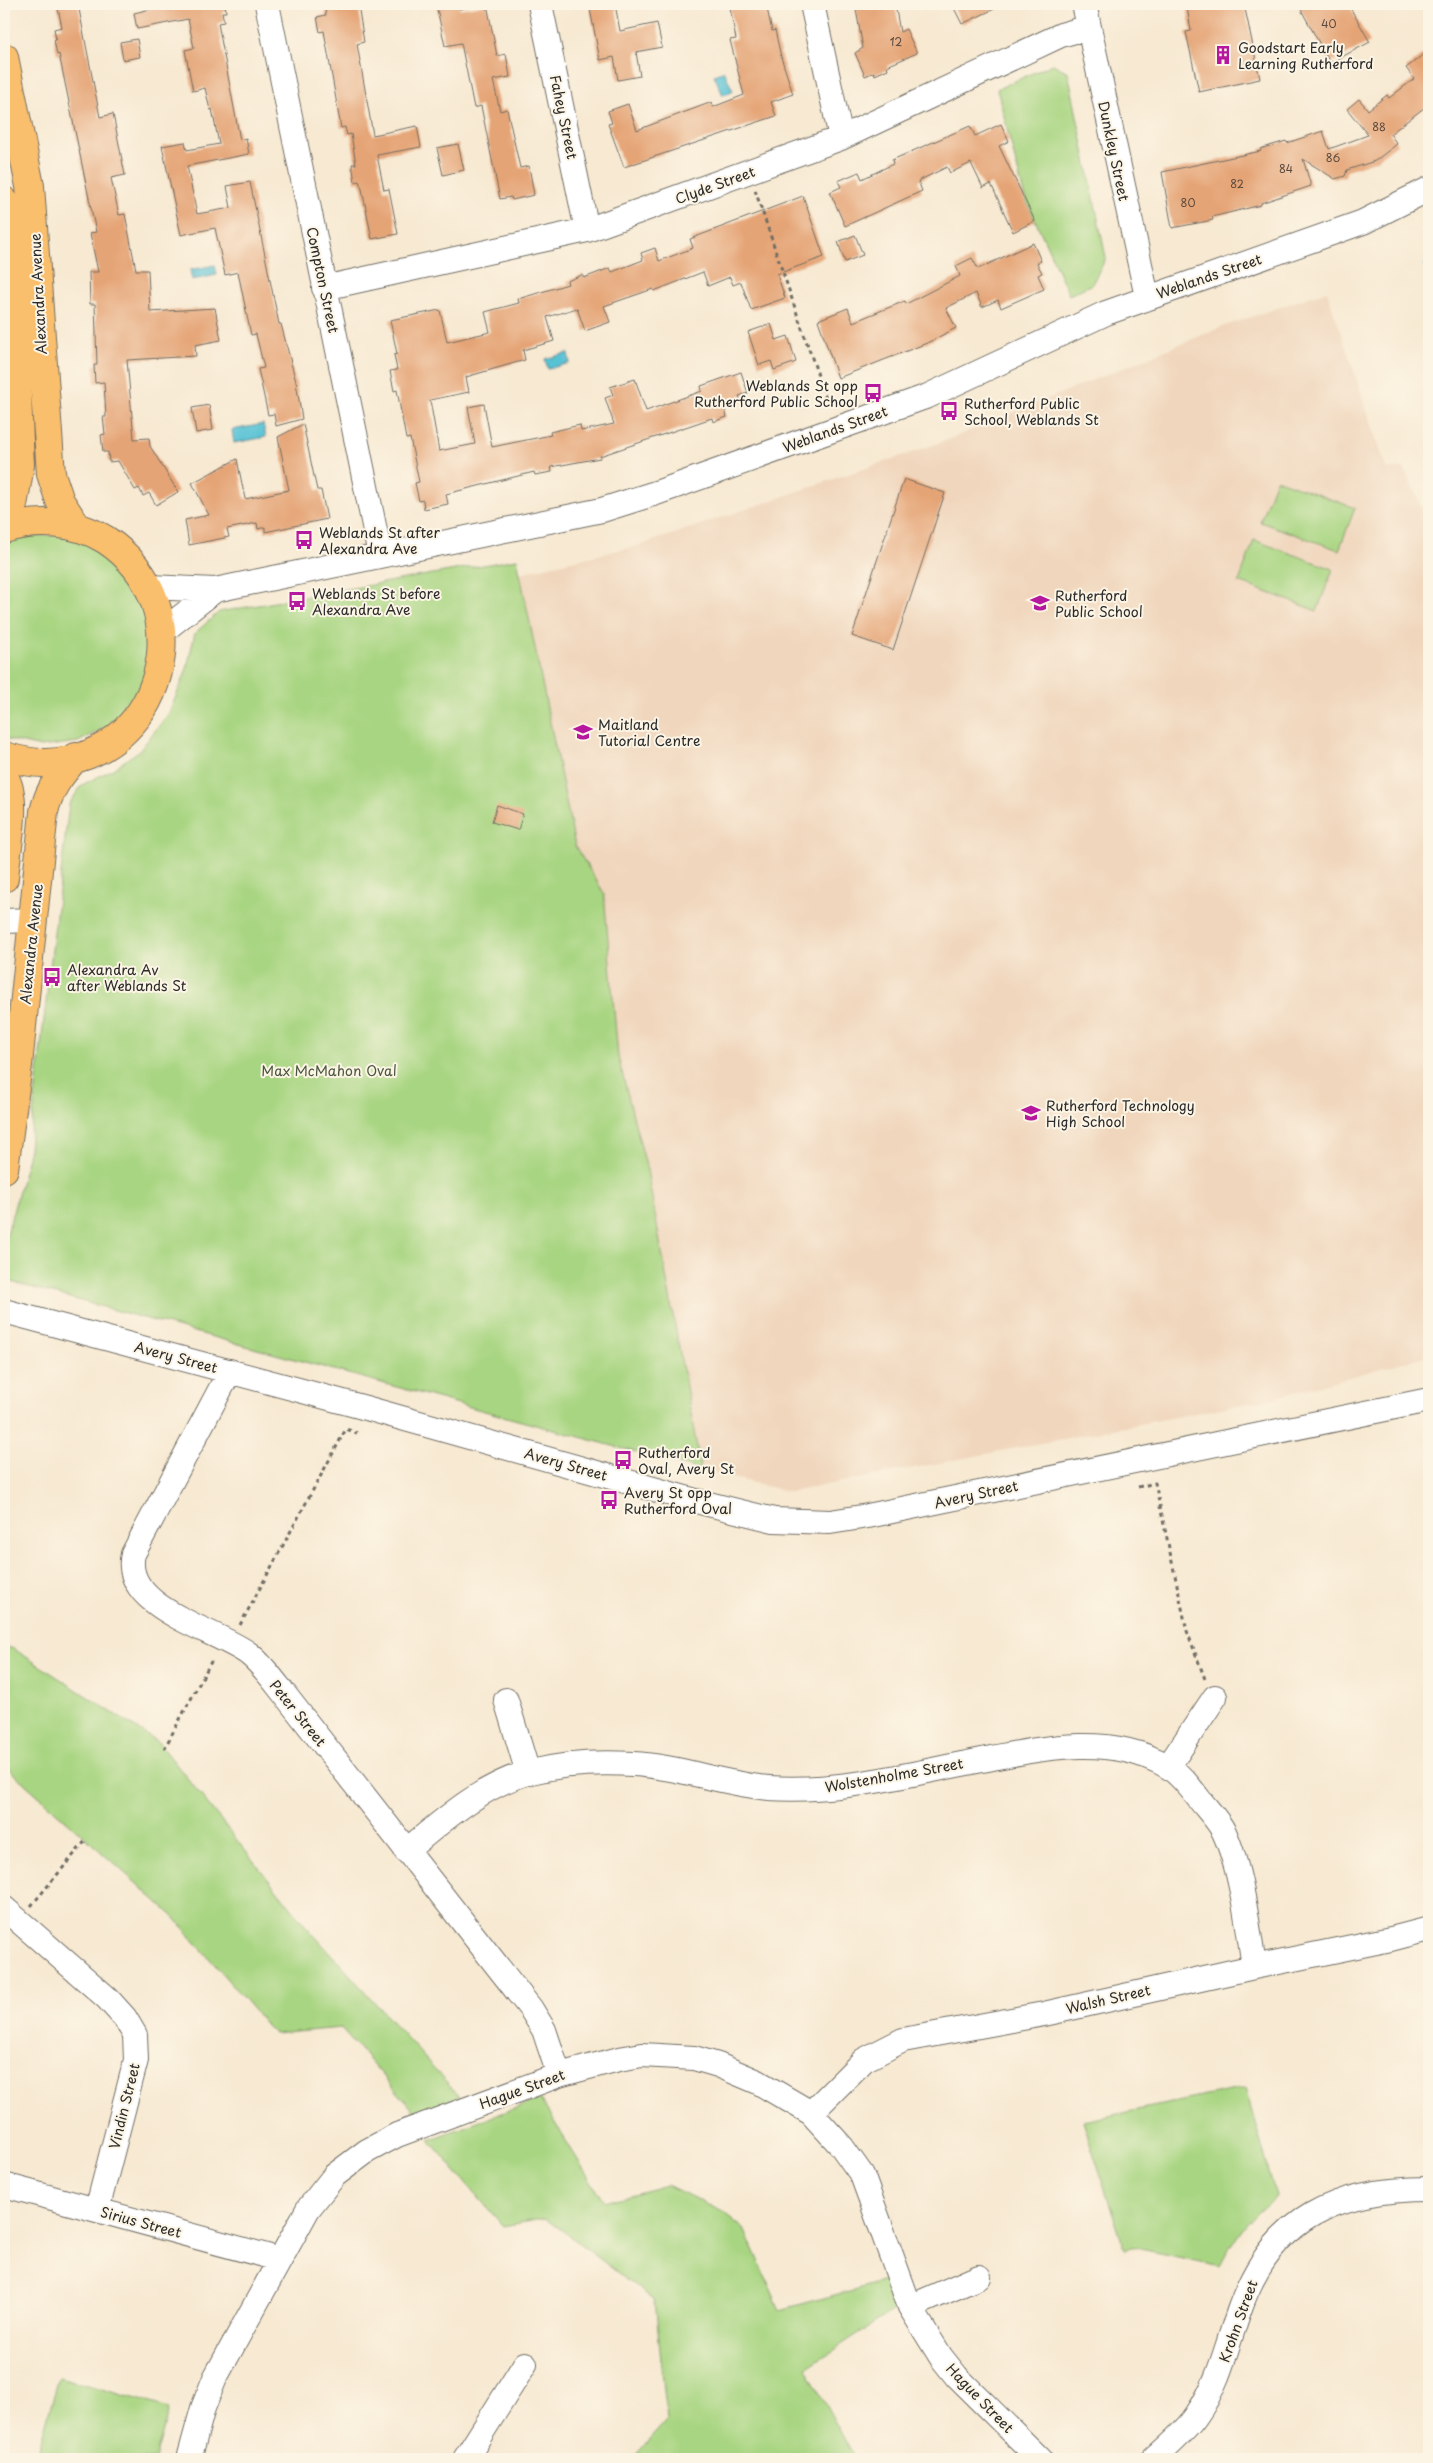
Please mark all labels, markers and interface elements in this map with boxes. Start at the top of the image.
house number: 40 [1321,15,1337,32]
house number: 12 [890,33,903,50]
place label: Goodstart Early Learning Rutherford [1238,37,1373,74]
building icon: Goodstart Early Learning Rutherford [1212,44,1234,66]
street label: Fahey Street [545,73,583,161]
street label: Dunkley Street [1093,99,1135,203]
house number: 88 [1372,118,1386,135]
house number: 86 [1326,149,1340,166]
house number: 84 [1279,160,1293,177]
street label: Clyde Street [672,161,758,209]
house number: 82 [1230,175,1244,192]
house number: 80 [1181,194,1195,211]
street label: Compton Street [302,225,345,335]
street label: Alexandra Avenue [24,233,52,355]
street label: Weblands Street [1154,248,1265,304]
place label: Weblands St opp Rutherford Public School [694,375,858,412]
bus stop icon: Weblands St opp Rutherford Public School [862,382,884,404]
place label: Rutherford Public School, Weblands St [964,393,1099,430]
street label: Weblands Street [780,400,891,458]
bus stop icon: Rutherford Public School, Weblands St [938,400,960,422]
place label: Weblands St after Alexandra Ave [319,522,441,559]
bus stop icon: Weblands St after Alexandra Ave [293,529,315,551]
place label: Weblands St before Alexandra Ave [312,583,440,620]
place label: Rutherford Public School [1055,585,1143,622]
bus stop icon: Weblands St before Alexandra Ave [286,590,308,612]
school or university icon: Rutherford Public School [1029,592,1051,614]
place label: Maitland Tutorial Centre [598,714,700,751]
school or university icon: Maitland Tutorial Centre [572,721,594,743]
street label: Alexandra Avenue [14,882,48,1005]
place label: Alexandra Av after Weblands St [67,959,187,996]
bus stop icon: Alexandra Av after Weblands St [41,966,63,988]
park label: Max McMahon Oval [261,1060,397,1081]
place label: Rutherford Technology High School [1046,1095,1195,1132]
school or university icon: Rutherford Technology High School [1020,1102,1042,1124]
street label: Avery Street [132,1336,220,1378]
street label: Avery Street [522,1442,610,1486]
place label: Rutherford Oval, Avery St [638,1442,734,1479]
bus stop icon: Rutherford Oval, Avery St [612,1449,634,1471]
street label: Avery Street [932,1475,1020,1513]
place label: Avery St opp Rutherford Oval [624,1482,732,1519]
bus stop icon: Avery St opp Rutherford Oval [598,1489,620,1511]
street label: Peter Street [265,1675,332,1751]
street label: Wolstenholme Street [823,1752,965,1798]
street label: Walsh Street [1064,1979,1153,2019]
street label: Vindin Street [103,2061,145,2151]
street label: Hague Street [476,2064,568,2114]
street label: Sirius Street [98,2201,184,2243]
street label: Krohn Street [1213,2277,1263,2365]
street label: Hague Street [941,2358,1019,2438]

